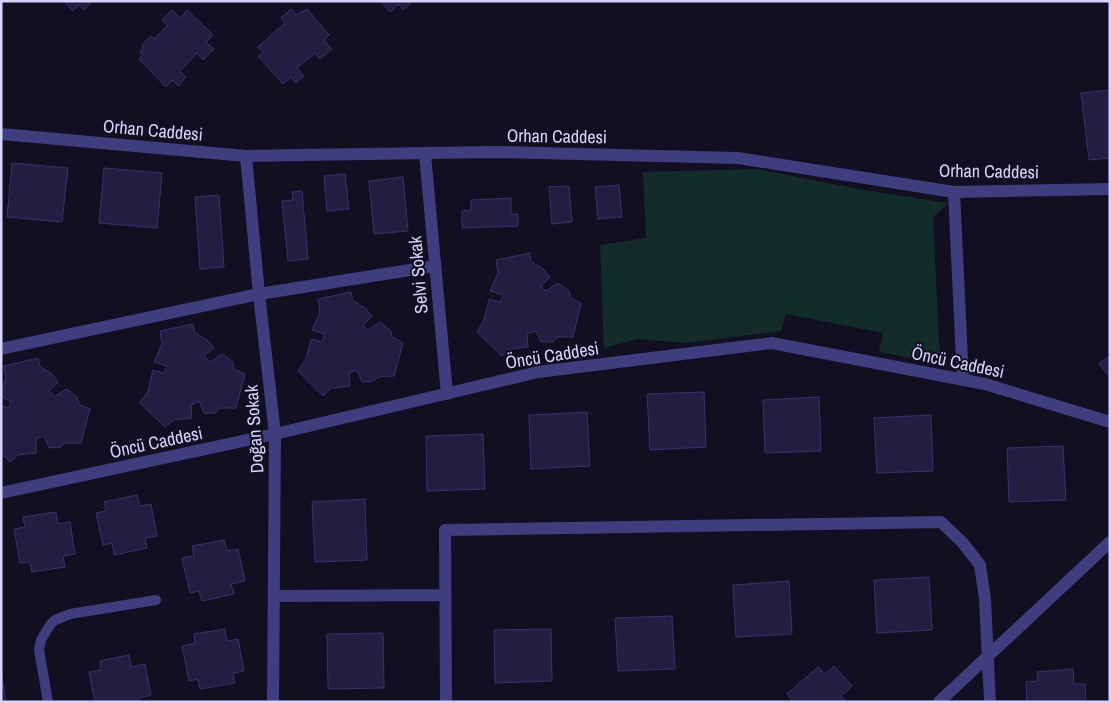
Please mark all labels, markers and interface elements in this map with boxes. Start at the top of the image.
street label: Orhan Caddesi [102,113,204,147]
street label: Orhan Caddesi [507,123,607,149]
street label: Orhan Caddesi [939,158,1039,184]
street label: Selvi Sokak [402,234,434,315]
street label: Öncü Caddesi [503,335,601,375]
street label: Öncü Caddesi [909,340,1007,384]
street label: Doğan Sokak [238,383,270,474]
street label: Öncü Caddesi [107,420,205,464]

